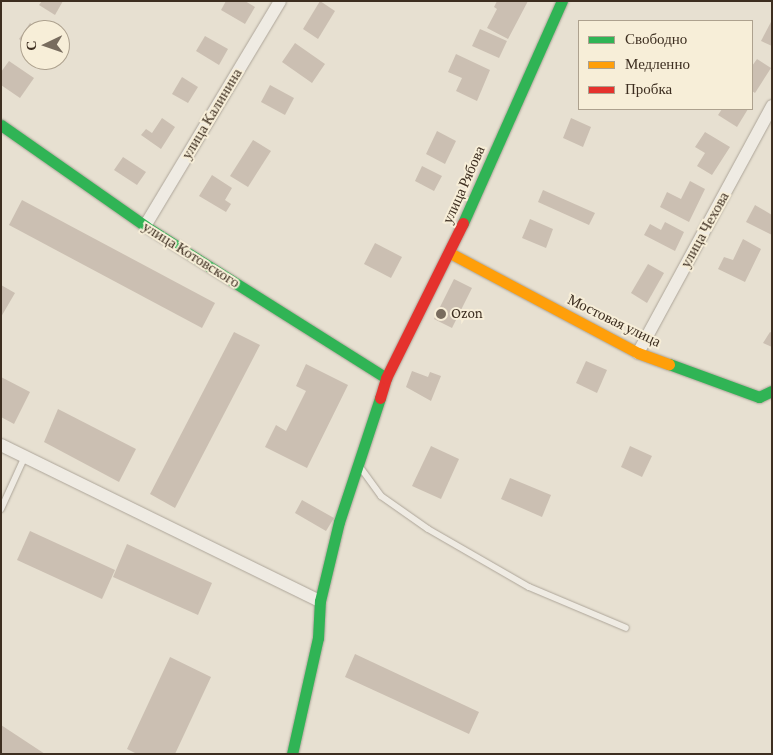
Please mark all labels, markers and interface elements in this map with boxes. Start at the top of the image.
north arrow [20,20,70,70]
legend [578,20,753,110]
text: Свободно [625,31,687,47]
text: С [23,40,39,51]
text: Медленно [625,56,690,72]
street label: улица Калинина [178,65,246,163]
text: Пробка [625,81,672,97]
street label: улица Рябова [439,143,489,227]
street label: улица Чехова [677,189,733,271]
street label: улица Котовского [139,218,243,292]
street label: Мостовая улица [564,291,664,351]
place label: Ozon [451,305,483,323]
marker: Ozon [435,308,447,320]

